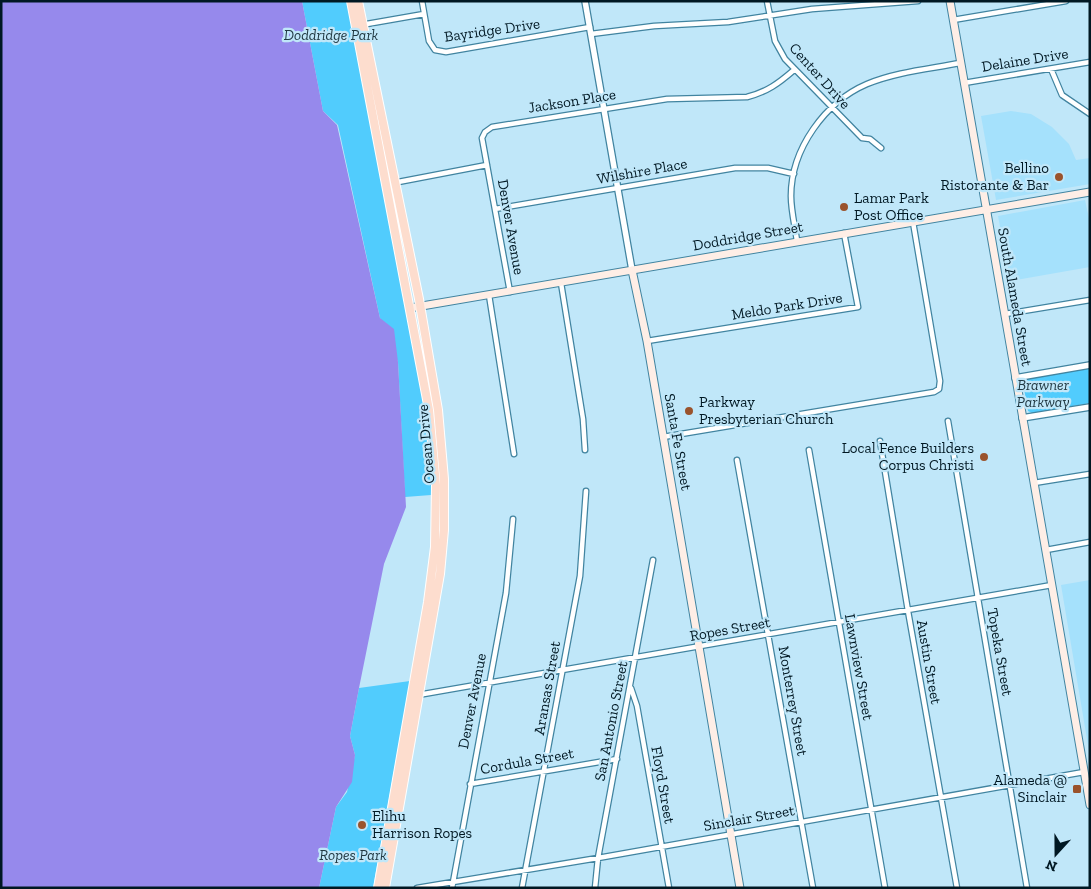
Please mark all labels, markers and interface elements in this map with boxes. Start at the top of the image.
street label: Bayridge Drive [443,14,541,46]
park label: Doddridge Park [284,26,379,44]
street label: Center Drive [786,39,854,113]
street label: Delaine Drive [980,44,1070,76]
street label: Jackson Place [527,85,617,117]
street label: Wilshire Place [595,154,689,188]
place label: Bellino Ristorante & Bar [941,159,1049,194]
marker: Bellino Ristorante & Bar [1053,171,1065,183]
street label: Denver Avenue [494,178,528,276]
place label: Lamar Park Post Office [854,189,929,224]
marker: Lamar Park Post Office [838,201,850,213]
street label: Doddridge Street [691,217,805,255]
street label: South Alameda Street [994,226,1036,368]
street label: Meldo Park Drive [730,288,844,324]
park label: Brawner Parkway [1017,376,1070,411]
street label: Santa Fe Street [661,392,695,492]
place label: Parkway Presbyterian Church [699,393,834,428]
street label: Ocean Drive [414,404,438,484]
marker: Parkway Presbyterian Church [683,405,695,417]
place label: Local Fence Builders Corpus Christi [842,439,974,474]
marker: Local Fence Builders Corpus Christi [978,451,990,463]
street label: Topeka Street [983,606,1017,698]
street label: Lawnview Street [841,612,877,722]
street label: Ropes Street [688,613,772,645]
street label: Austin Street [913,618,945,706]
street label: Aransas Street [530,639,564,736]
street label: Monterrey Street [774,645,812,758]
street label: Denver Avenue [454,652,490,750]
street label: San Antonio Street [591,659,632,782]
street label: Cordula Street [479,744,576,778]
street label: Floyd Street [647,745,679,826]
place label: Alameda @ Sinclair [994,771,1067,806]
marker: Alameda @ Sinclair [1071,783,1083,795]
street label: Sinclair Street [702,801,796,835]
place label: Elihu Harrison Ropes [372,807,472,842]
marker: Elihu Harrison Ropes [356,819,368,831]
north arrow [1031,829,1081,879]
park label: Ropes Park [319,846,387,864]
text: N [1043,856,1060,876]

